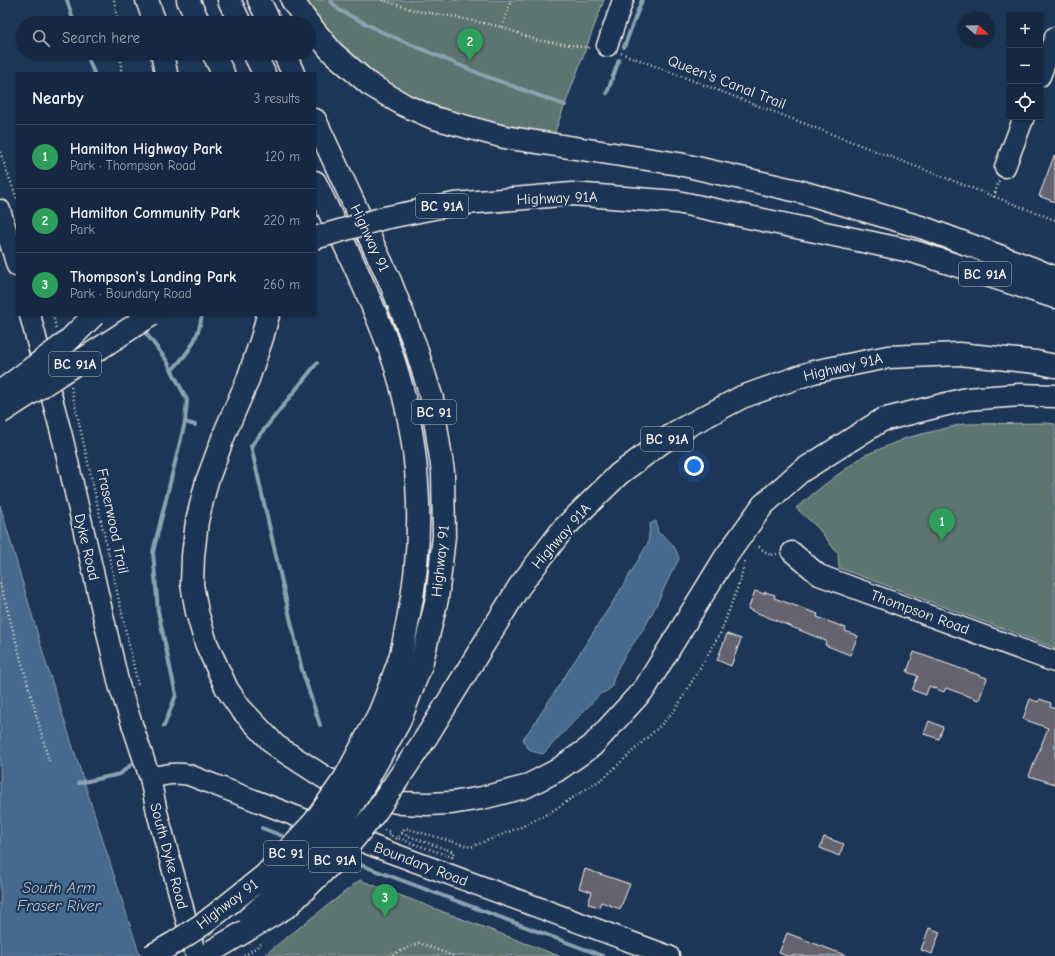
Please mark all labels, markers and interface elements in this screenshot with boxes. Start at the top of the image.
north arrow [959,12,995,48]
map controls [1007,12,1043,120]
button: + [1007,12,1043,48]
search box [16,16,316,60]
icon: search [30,27,52,49]
pin: 2 [457,28,483,61]
text: Search here [62,29,140,47]
button: − [1007,48,1043,84]
street label: Queen's Canal Trail [665,51,789,113]
button: locate [1007,84,1043,120]
text: Nearby [32,89,83,108]
text: 3 results [254,91,300,106]
text: Hamilton Highway Park [70,140,222,158]
text: 1 [42,149,48,164]
text: 120 m [265,149,300,164]
text: Park · Thompson Road [70,158,196,173]
street label: Highway 91A [516,188,598,208]
road number: BC 91A [416,194,468,218]
street label: Highway 91 [347,201,393,275]
text: Hamilton Community Park [70,204,240,222]
text: 2 [42,213,48,228]
text: 220 m [263,213,300,228]
text: Park [70,222,95,237]
road number: BC 91A [959,262,1011,286]
text: Thompson's Landing Park [70,268,236,286]
text: 3 [42,277,48,292]
text: 260 m [263,277,300,292]
text: Park · Boundary Road [70,286,192,301]
street label: Highway 91A [802,349,885,385]
road number: BC 91A [49,352,101,376]
road number: BC 91 [412,400,456,424]
road number: BC 91A [641,427,693,451]
your location [684,456,704,476]
street label: Fraserwood Trail [93,467,133,575]
street label: Highway 91A [528,499,595,572]
pin: 1 [929,508,955,541]
street label: Dyke Road [71,512,103,582]
street label: Highway 91 [427,524,453,598]
street label: Thompson Road [868,586,972,638]
street label: South Dyke Road [146,801,192,911]
street label: Boundary Road [372,838,470,890]
road number: BC 91 [264,841,308,865]
road number: BC 91A [309,848,361,872]
street label: Highway 91 [193,875,261,933]
water label: South Arm Fraser River [17,879,102,915]
pin: 3 [372,884,398,917]

